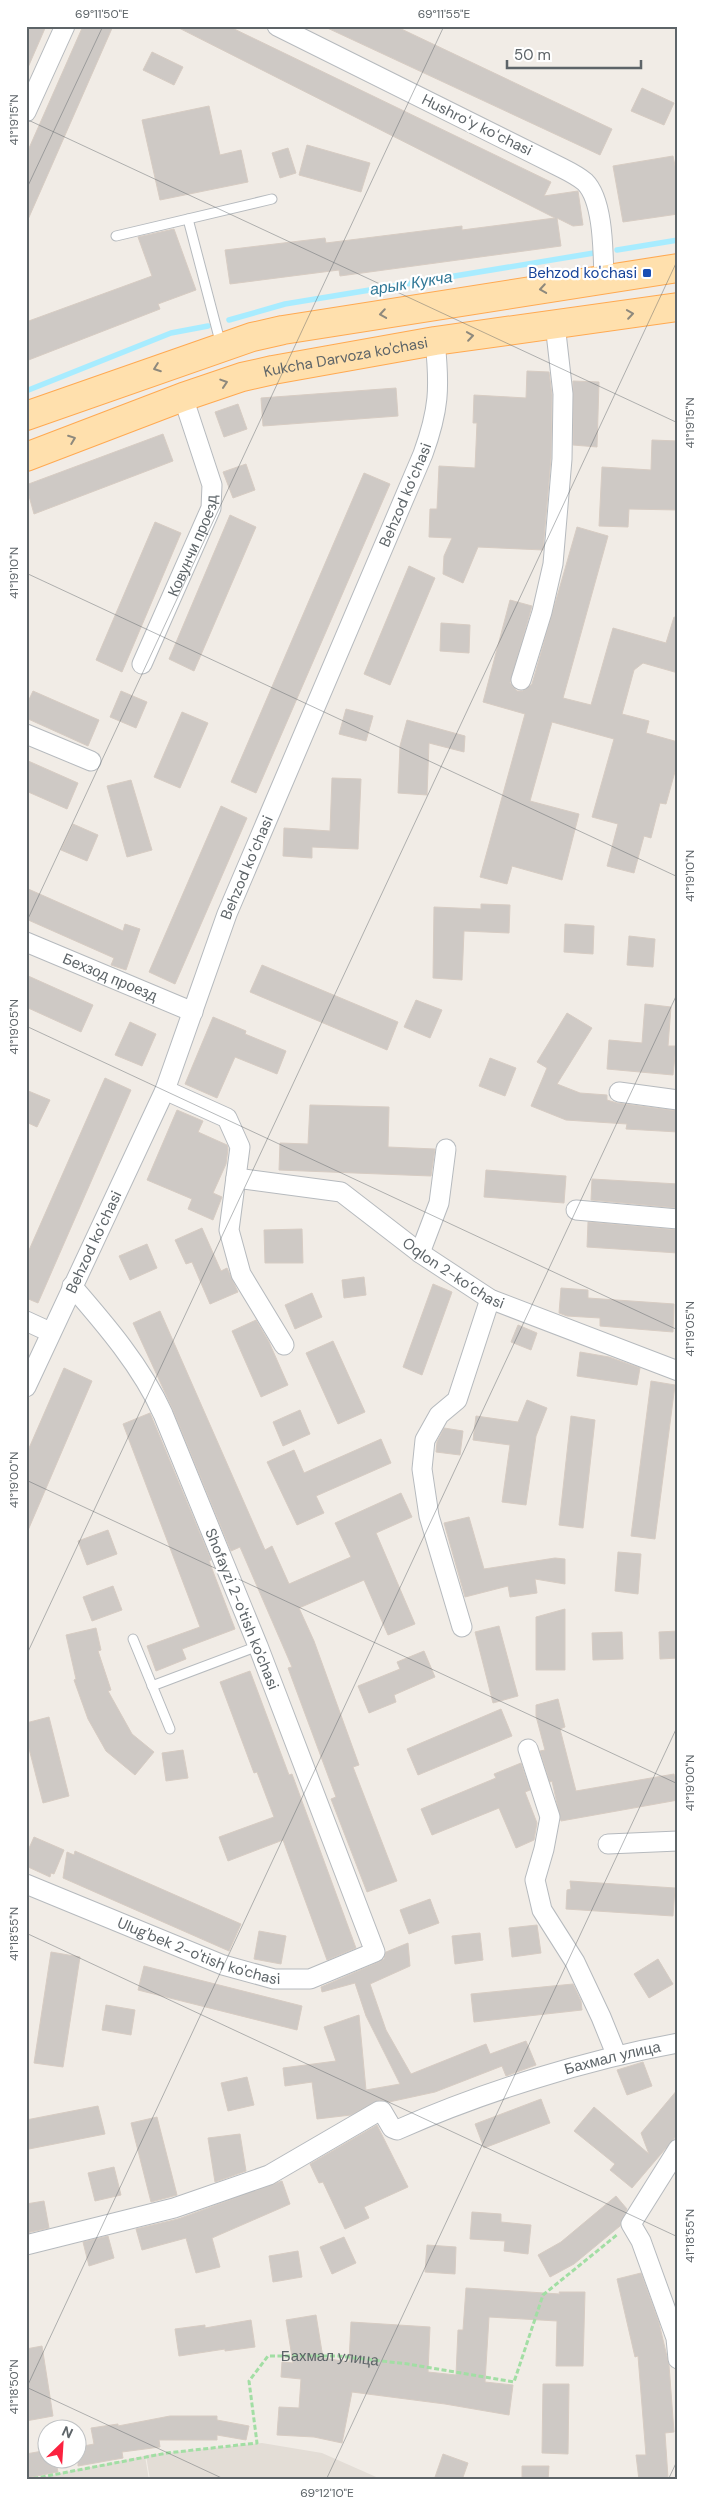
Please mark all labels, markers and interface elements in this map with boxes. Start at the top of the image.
text: 69°11'50"E [75,6,129,22]
text: 69°11'55"E [418,6,471,22]
scale bar [507,38,640,70]
text: 50 m [514,45,551,65]
street label: Hushroʻy koʻchasi [418,90,536,160]
text: 41°19'15"N [6,95,22,145]
place label: Behzod ko'chasi [528,263,637,283]
water label: арык Кукча [368,266,454,300]
marker: Behzod ko'chasi [641,267,653,279]
one-way arrow [539,283,547,294]
one-way arrow [378,309,387,319]
one-way arrow [627,309,635,320]
street label: Kukcha Darvoza ko'chasi [262,332,430,382]
one-way arrow [465,332,474,342]
one-way arrow [153,362,162,372]
one-way arrow [220,379,228,389]
text: 41°19'15"N [682,398,698,448]
one-way arrow [67,435,76,445]
street label: Behzod ko‘chasi [375,440,436,550]
street label: Ковунчи проезд [163,494,222,600]
text: 41°19'10"N [6,547,22,599]
street label: Behzod ko‘chasi [216,813,278,922]
text: 41°19'10"N [682,850,698,902]
street label: Бехзод проезд [60,948,161,1006]
text: 41°19'05"N [6,999,22,1055]
street label: Behzod ko‘chasi [61,1188,126,1297]
street label: Oqlon 2-ko‘chasi [398,1233,507,1314]
text: 41°19'05"N [682,1301,698,1357]
text: 41°19'00"N [6,1452,22,1508]
street label: Shofayzi 2-o'tish ko'chasi [200,1525,284,1693]
text: 41°19'00"N [682,1755,698,1811]
text: 41°18'55"N [6,1907,22,1961]
street label: Ulug'bek 2-o'tish ko'chasi [114,1913,280,1989]
street label: Бахмал улица [562,2036,663,2079]
text: 41°18'55"N [682,2209,698,2263]
street label: Бахмал улица [281,2346,381,2371]
text: 41°18'50"N [6,2359,22,2415]
north arrow [38,2418,88,2468]
text: N [59,2422,76,2443]
text: 69°12'10"E [300,2485,354,2501]

